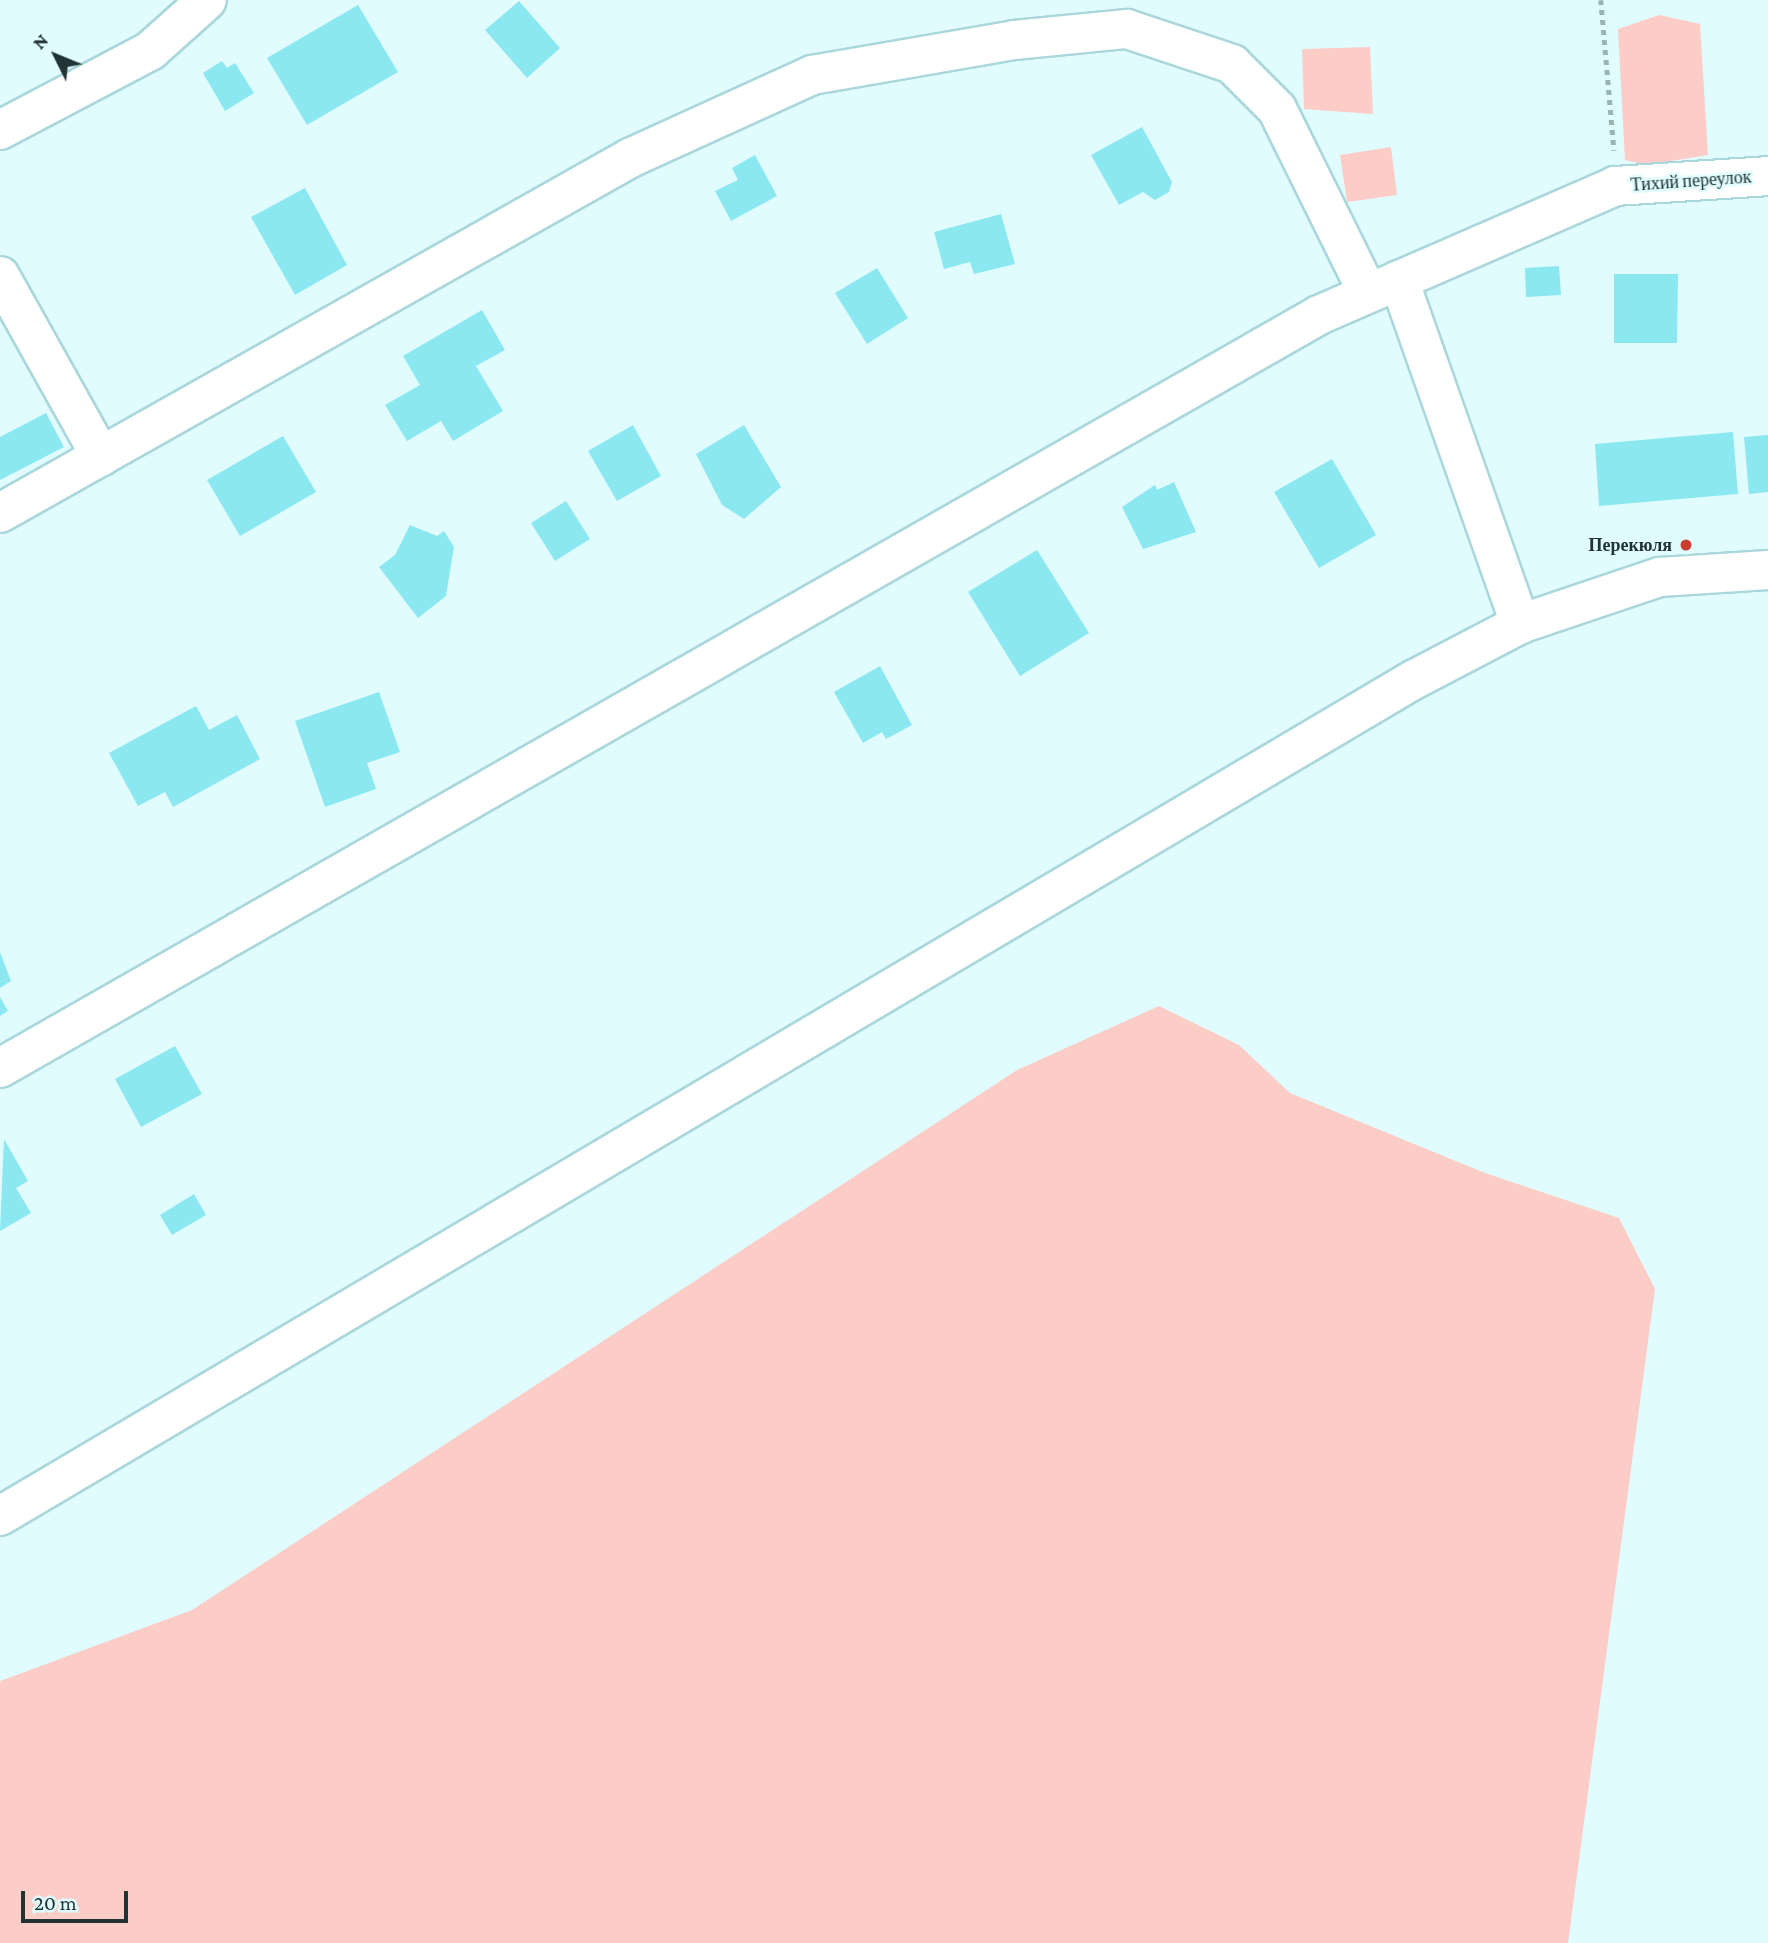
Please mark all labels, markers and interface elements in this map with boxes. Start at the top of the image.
north arrow [21,21,91,91]
text: N [28,29,52,53]
street label: Тихий переулок [1630,166,1752,196]
place label: Перекюля [1588,534,1672,556]
marker: Перекюля [1678,537,1694,553]
scale bar [24,1876,131,1920]
text: 20 m [34,1891,77,1915]

